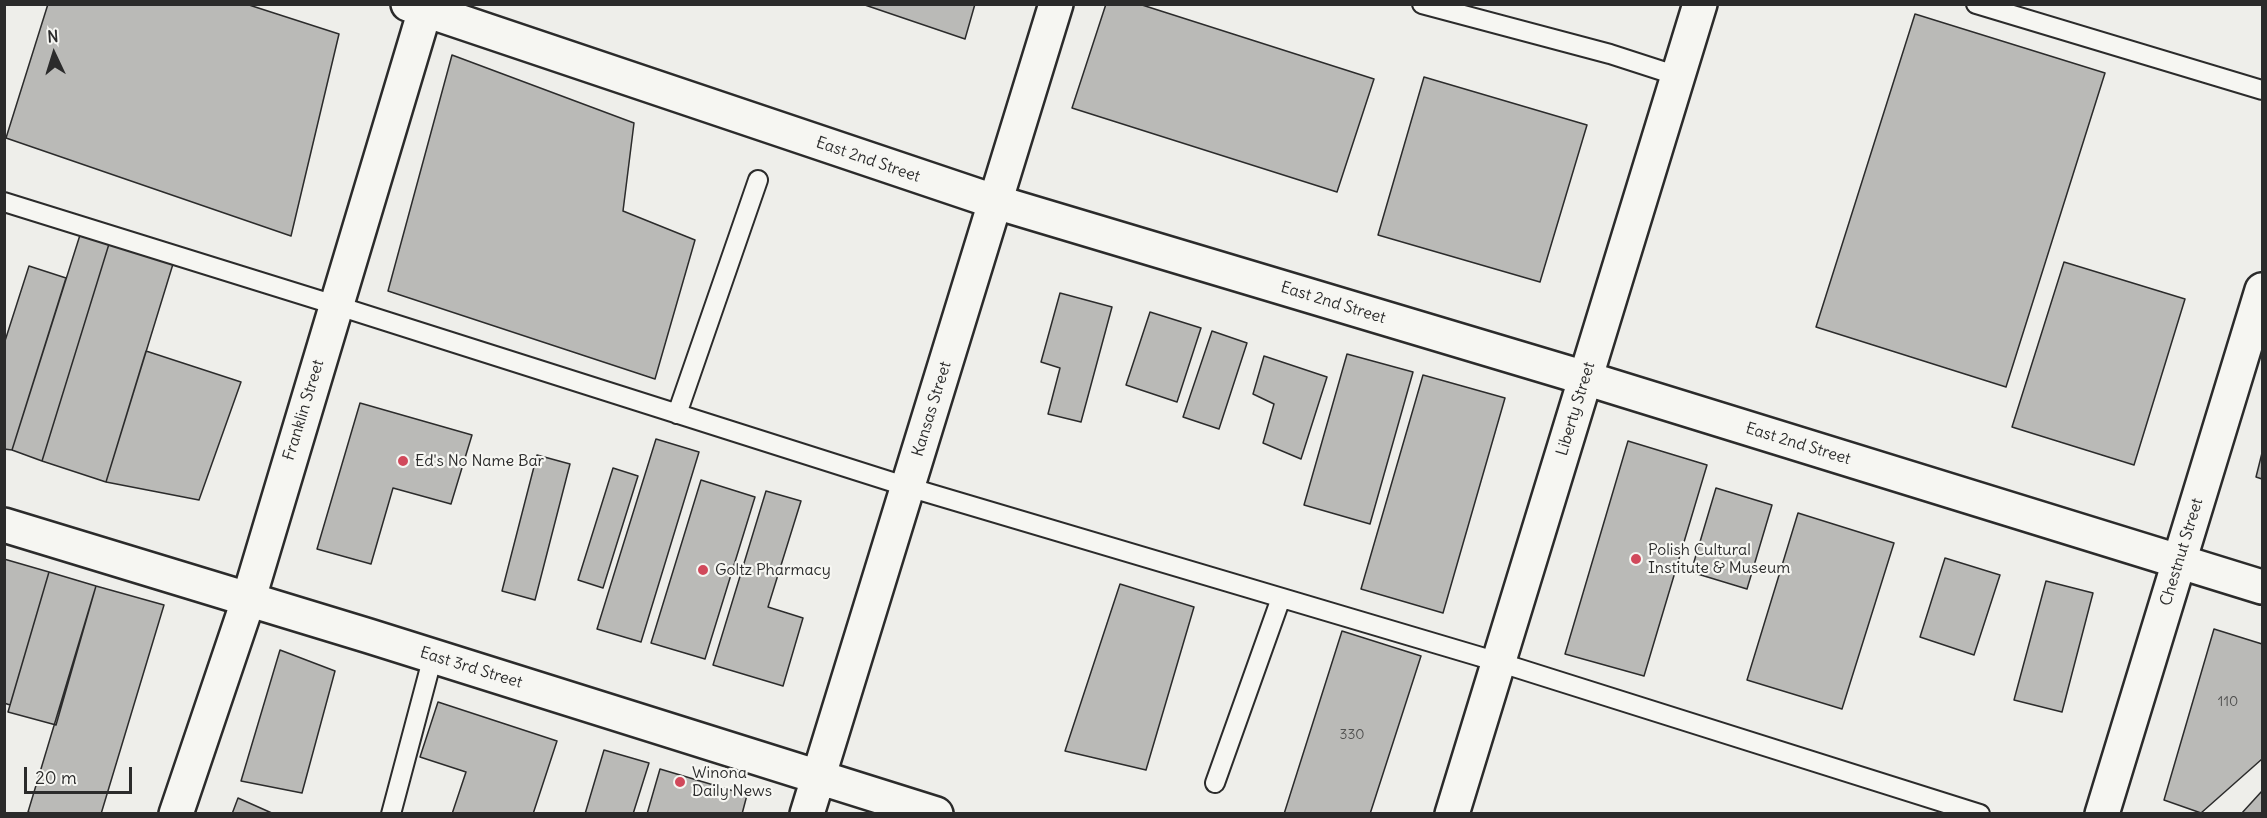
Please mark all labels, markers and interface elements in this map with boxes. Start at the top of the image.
north arrow [24,24,84,84]
text: N [47,26,59,46]
street label: East 2nd Street [813,133,923,187]
street label: East 2nd Street [1278,278,1388,328]
street label: Franklin Street [280,357,328,463]
street label: Kansas Street [908,359,956,459]
street label: Liberty Street [1553,360,1599,458]
street label: East 2nd Street [1743,419,1853,469]
place label: Ed's No Name Bar [415,451,544,471]
marker: Ed's No Name Bar [396,454,410,468]
street label: Chestnut Street [2157,496,2207,608]
place label: Polish Cultural Institute & Museum [1648,540,1790,578]
marker: Polish Cultural Institute & Museum [1629,552,1643,566]
place label: Goltz Pharmacy [715,560,831,580]
marker: Goltz Pharmacy [696,563,710,577]
street label: East 3rd Street [417,643,525,693]
house number: 110 [2218,694,2238,710]
house number: 330 [1339,727,1365,743]
scale bar [27,755,135,793]
place label: Winona Daily News [692,763,772,801]
text: 20 m [35,766,77,789]
marker: Winona Daily News [673,775,687,789]

